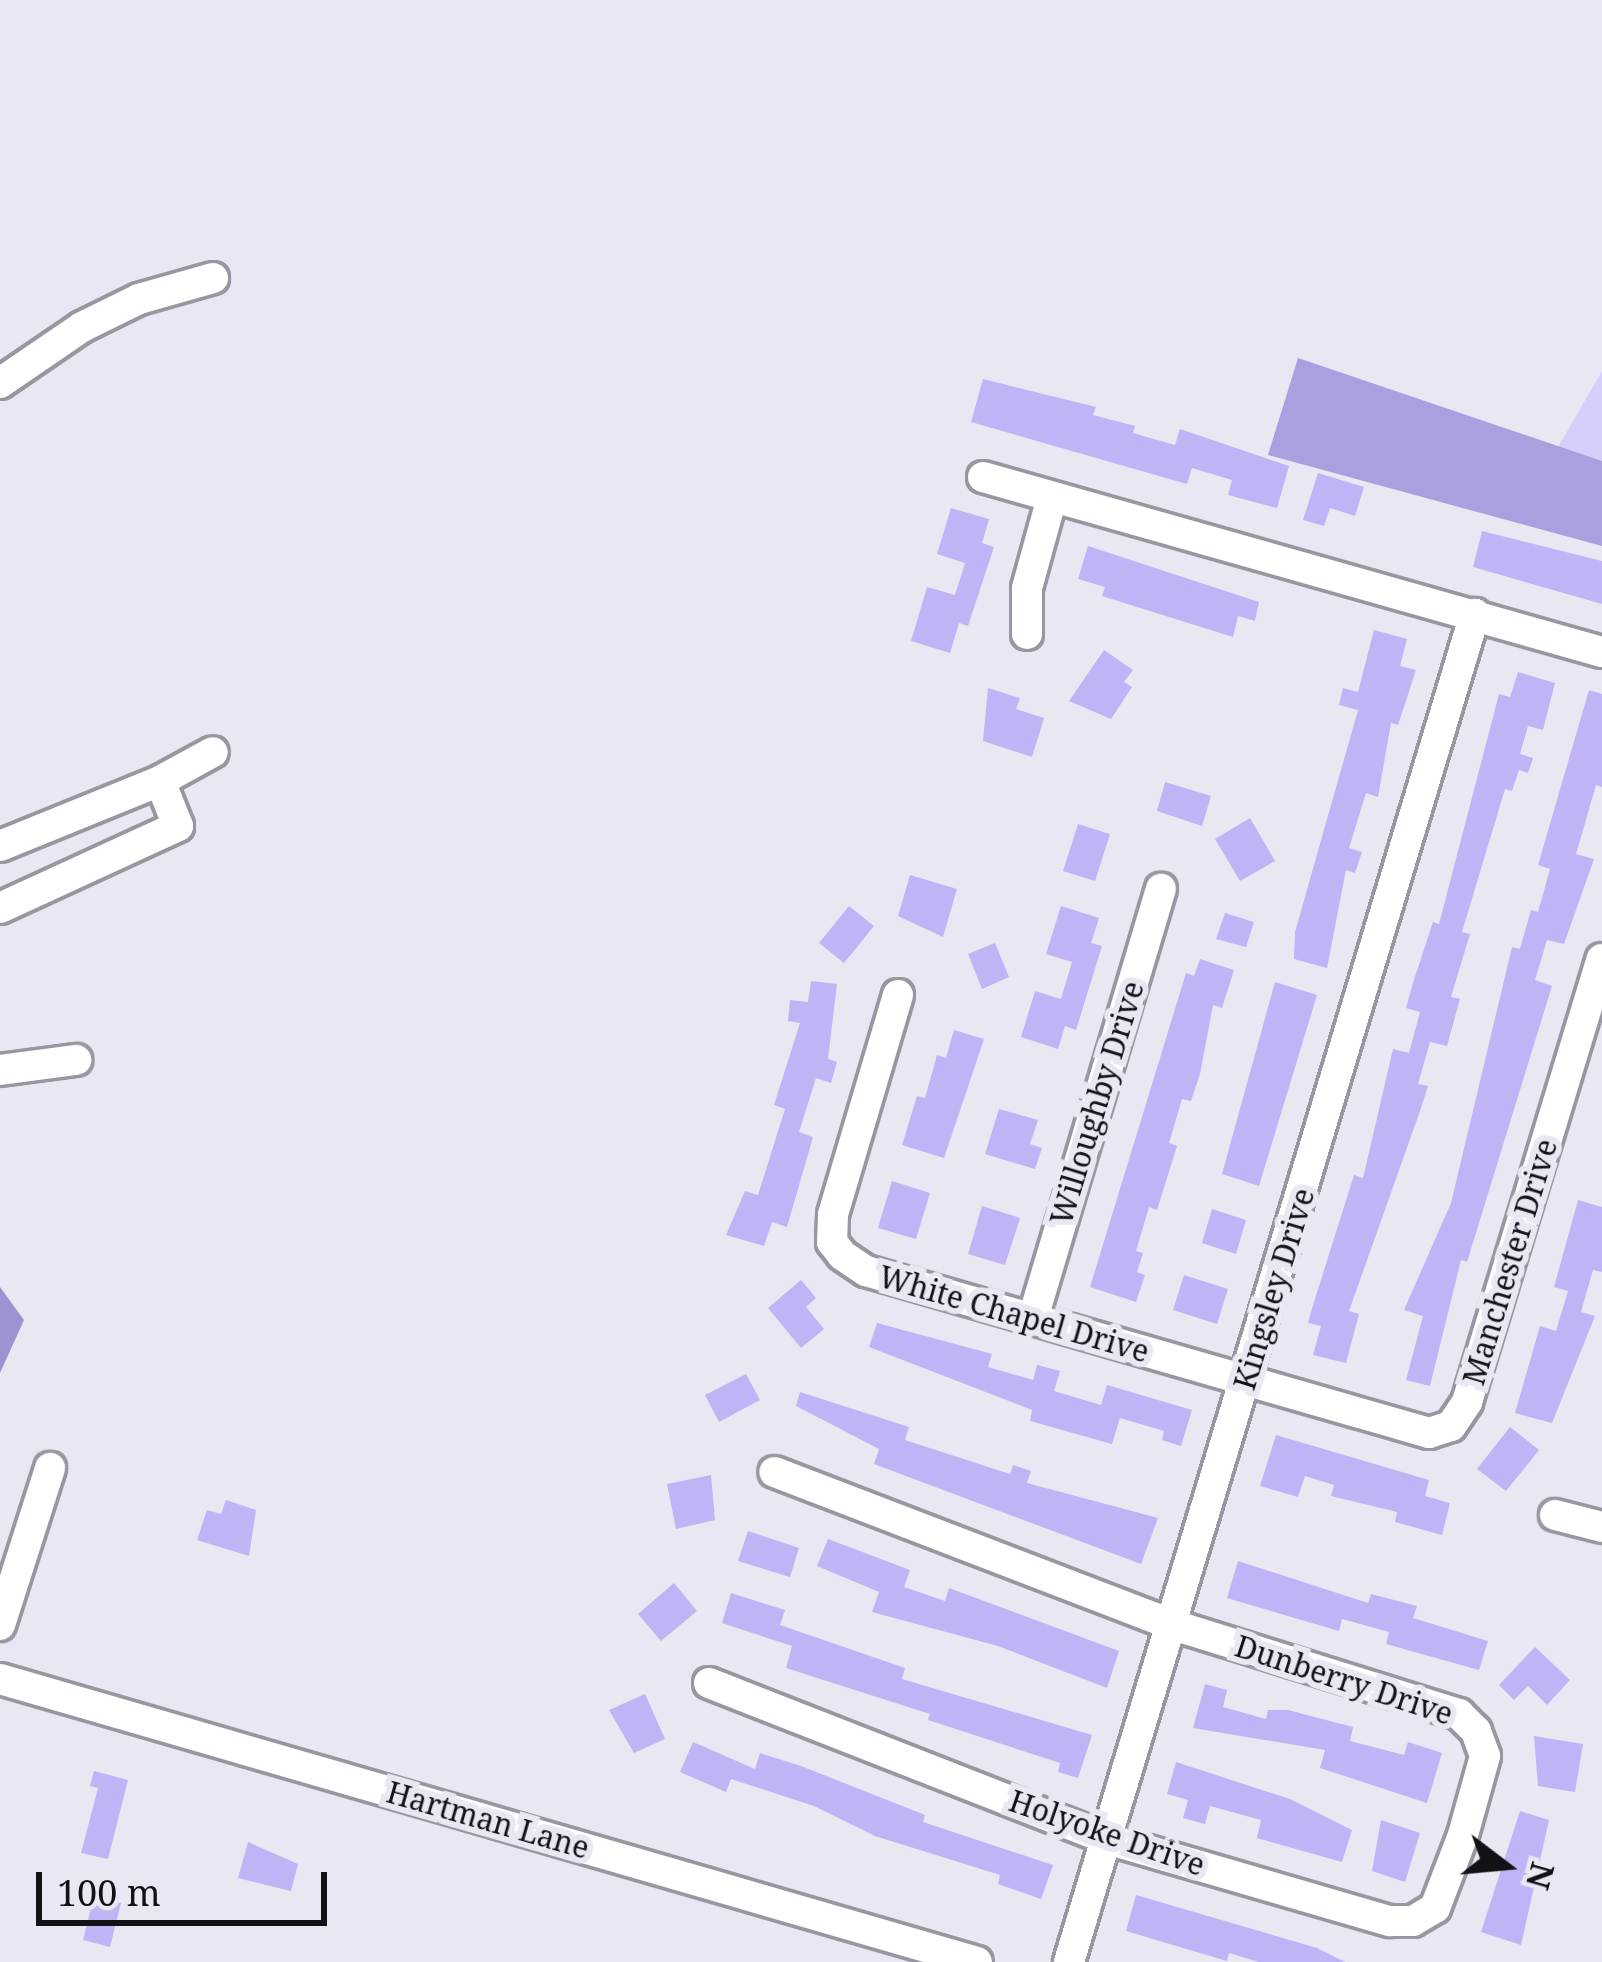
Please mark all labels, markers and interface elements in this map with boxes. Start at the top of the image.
street label: Willoughby Drive [1043,977,1151,1229]
street label: Manchester Drive [1455,1135,1565,1389]
street label: Kingsley Drive [1226,1184,1322,1394]
street label: White Chapel Drive [875,1258,1153,1370]
street label: Dunberry Drive [1231,1628,1457,1732]
street label: Hartman Lane [383,1774,593,1866]
street label: Holyoke Drive [1004,1783,1210,1883]
north arrow [1446,1806,1566,1926]
scale bar [42,1848,333,1922]
text: N [1516,1857,1566,1895]
text: 100 m [57,1868,161,1917]

